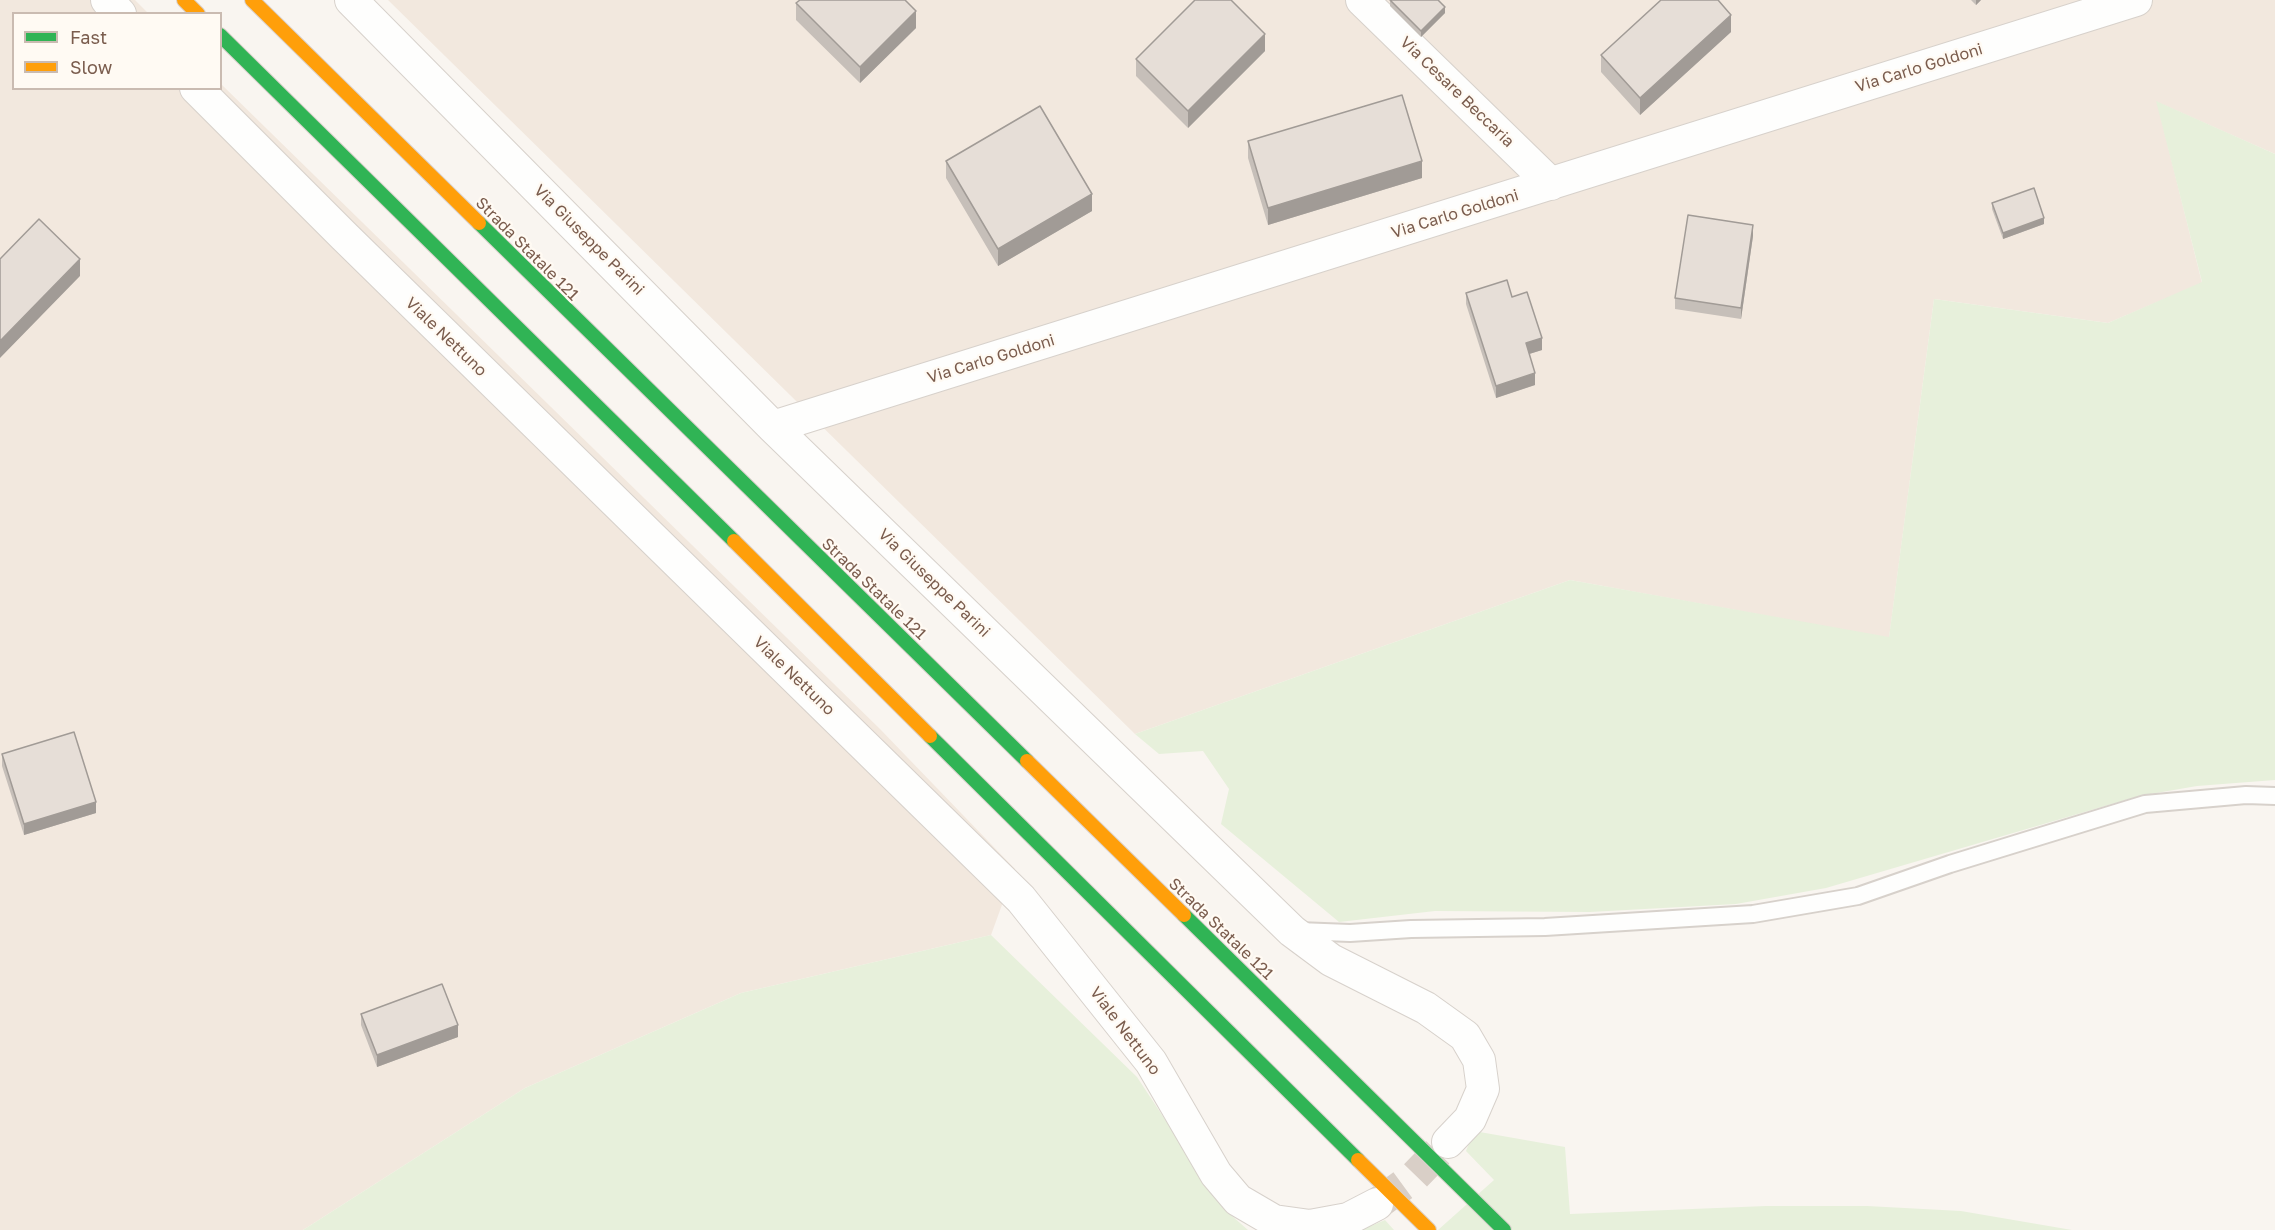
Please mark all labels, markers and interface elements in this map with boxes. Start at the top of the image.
legend [12,12,222,90]
text: Fast [70,26,107,48]
street label: Via Cesare Beccaria [1396,33,1518,151]
street label: Via Carlo Goldoni [1853,39,1985,97]
text: Slow [70,56,112,78]
street label: Via Giuseppe Parini [530,181,648,299]
street label: Via Carlo Goldoni [1389,185,1521,243]
street label: Strada Statale 121 [471,193,583,305]
street label: Viale Nettuno [401,293,491,381]
street label: Via Carlo Goldoni [925,330,1057,388]
street label: Via Giuseppe Parini [874,525,994,641]
street label: Strada Statale 121 [818,534,930,644]
street label: Viale Nettuno [749,632,839,720]
street label: Strada Statale 121 [1165,874,1277,984]
street label: Viale Nettuno [1086,983,1164,1079]

